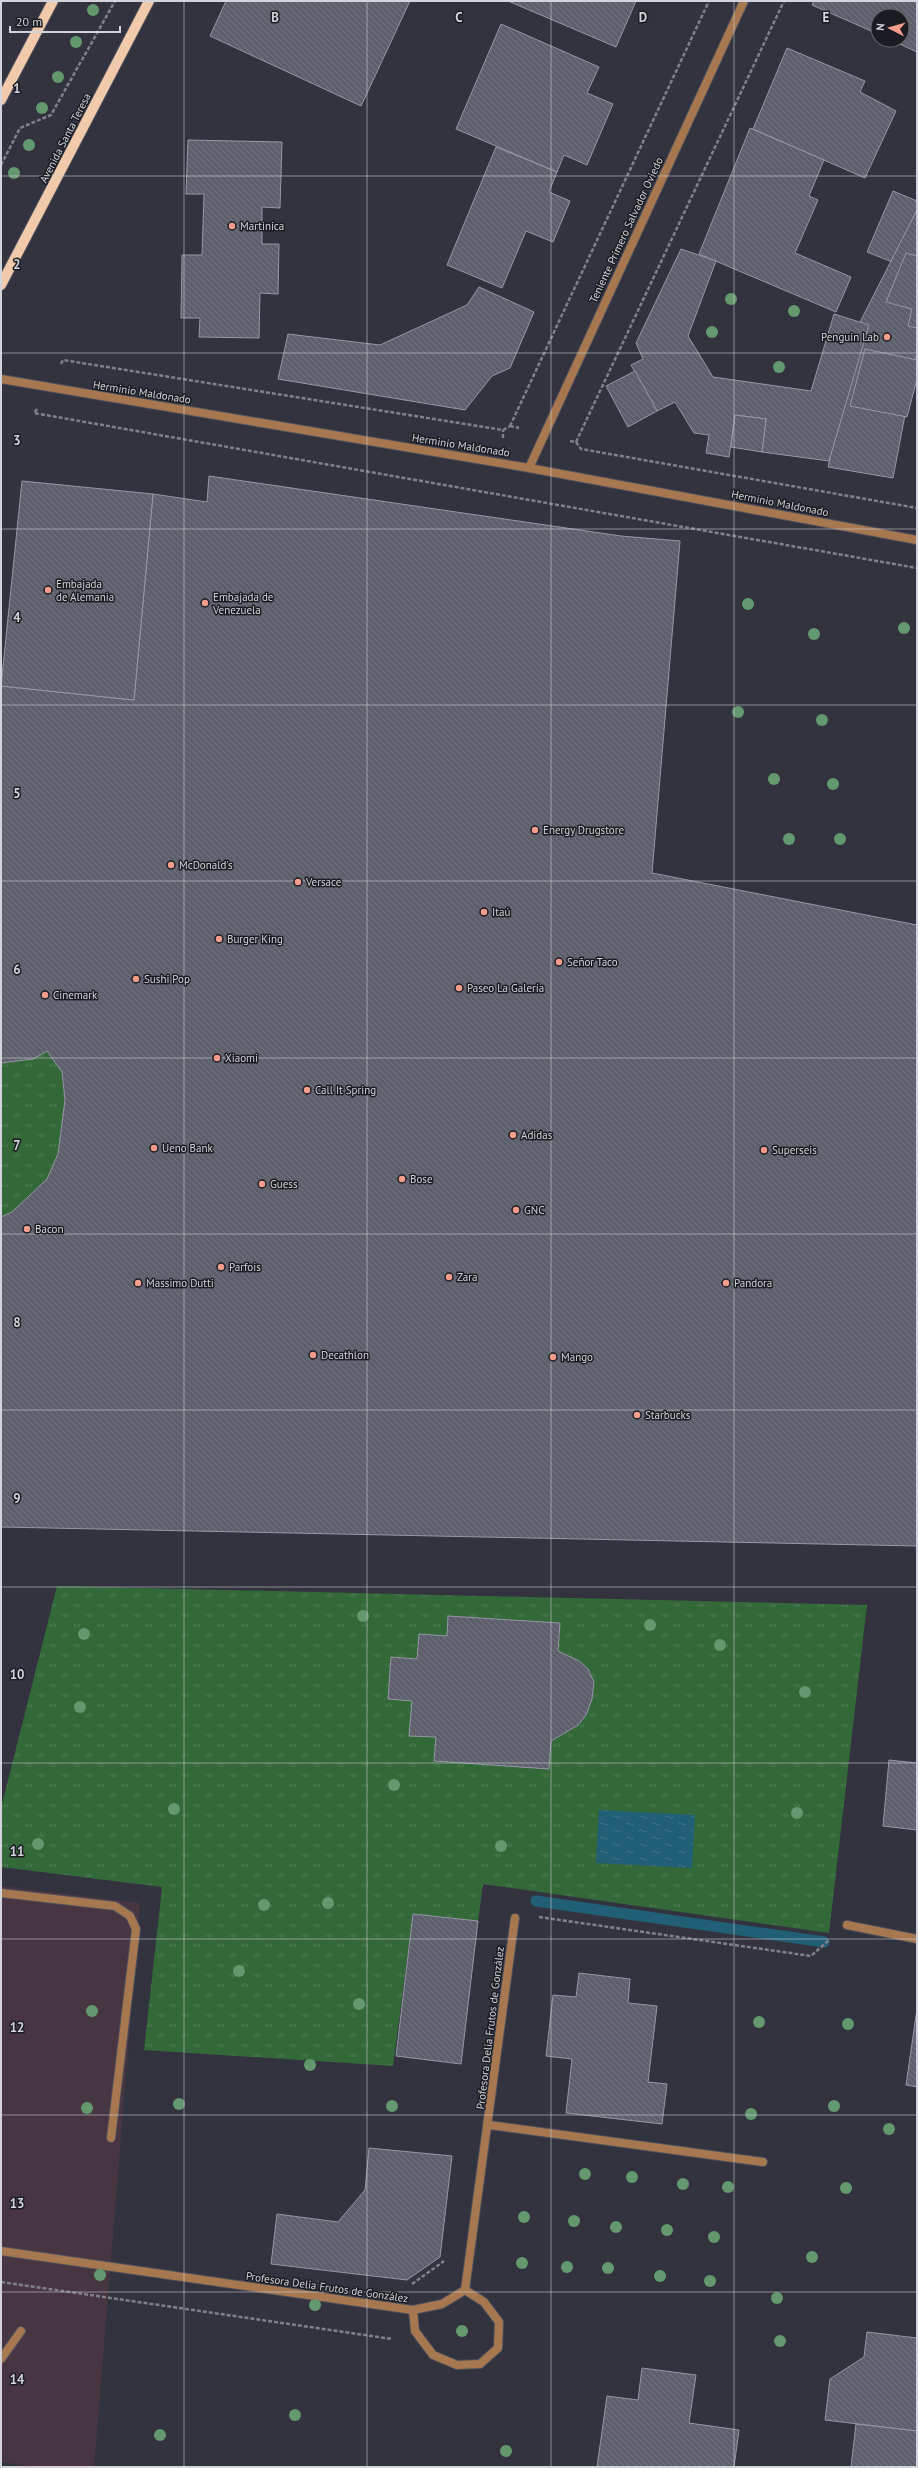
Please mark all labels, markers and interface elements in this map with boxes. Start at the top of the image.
scale bar [10,8,120,34]
north arrow [870,8,910,48]
text: B [271,9,279,26]
text: C [455,9,463,26]
text: D [639,9,647,26]
text: E [823,9,830,26]
text: 20 m [16,14,42,29]
text: N [873,23,887,31]
text: 1 [13,80,21,97]
street label: Avenida Santa Teresa [36,91,94,185]
street label: Teniente Primero Salvador Oviedo [586,155,666,305]
place label: Martinica [240,219,284,233]
marker: Martinica [227,221,237,231]
text: 2 [13,256,21,273]
place label: Penguin Lab [821,330,879,344]
marker: Penguin Lab [882,332,892,342]
street label: Herminio Maldonado [92,377,192,407]
street label: Herminio Maldonado [411,430,511,460]
text: 3 [13,432,21,449]
street label: Herminio Maldonado [730,487,830,519]
place label: Embajada de Alemania [56,577,114,604]
marker: Embajada de Alemania [43,585,53,595]
place label: Embajada de Venezuela [212,590,274,617]
marker: Embajada de Venezuela [200,598,210,608]
text: 4 [13,609,21,626]
text: 5 [13,785,21,802]
place label: Energy Drugstore [543,823,624,837]
marker: Energy Drugstore [530,825,540,835]
place label: McDonald's [179,858,233,872]
marker: McDonald's [166,860,176,870]
place label: Versace [305,875,342,889]
marker: Versace [293,877,303,887]
place label: Itaú [492,905,510,919]
marker: Itaú [479,907,489,917]
place label: Burger King [227,932,283,946]
marker: Burger King [214,934,224,944]
place label: Señor Taco [567,955,618,969]
marker: Señor Taco [554,957,564,967]
text: 6 [13,961,21,978]
place label: Sushi Pop [144,972,190,986]
marker: Sushi Pop [131,974,141,984]
place label: Paseo La Galería [467,981,544,995]
marker: Paseo La Galería [454,983,464,993]
place label: Cinemark [53,988,98,1002]
marker: Cinemark [40,990,50,1000]
place label: Xiaomi [225,1051,258,1065]
marker: Xiaomi [212,1053,222,1063]
place label: Call It Spring [315,1083,376,1097]
marker: Call It Spring [302,1085,312,1095]
place label: Adidas [521,1128,553,1142]
marker: Adidas [508,1130,518,1140]
text: 7 [13,1137,21,1154]
place label: Ueno Bank [162,1141,214,1155]
marker: Ueno Bank [149,1143,159,1153]
place label: Superseis [772,1143,817,1157]
marker: Superseis [759,1145,769,1155]
place label: Bose [410,1172,433,1186]
marker: Bose [397,1174,407,1184]
place label: Guess [270,1177,298,1191]
marker: Guess [257,1179,267,1189]
place label: GNC [524,1203,544,1217]
marker: GNC [511,1205,521,1215]
place label: Bacon [35,1222,64,1236]
marker: Bacon [22,1224,32,1234]
place label: Parfois [229,1260,261,1274]
marker: Parfois [216,1262,226,1272]
place label: Zara [457,1270,477,1284]
marker: Zara [444,1272,454,1282]
place label: Massimo Dutti [146,1276,214,1290]
place label: Pandora [734,1276,772,1290]
marker: Massimo Dutti [133,1278,143,1288]
marker: Pandora [721,1278,731,1288]
text: 8 [13,1314,21,1331]
place label: Decathlon [321,1348,369,1362]
marker: Decathlon [308,1350,318,1360]
place label: Mango [561,1350,593,1364]
marker: Mango [548,1352,558,1362]
place label: Starbucks [645,1408,691,1422]
marker: Starbucks [632,1410,642,1420]
text: 9 [13,1490,21,1507]
text: 10 [10,1666,24,1683]
text: 11 [10,1843,24,1860]
street label: Profesora Delia Frutos de González [473,1946,507,2110]
text: 12 [10,2019,24,2036]
text: 13 [10,2195,24,2212]
street label: Profesora Delia Frutos de González [245,2269,409,2305]
text: 14 [10,2371,25,2388]

